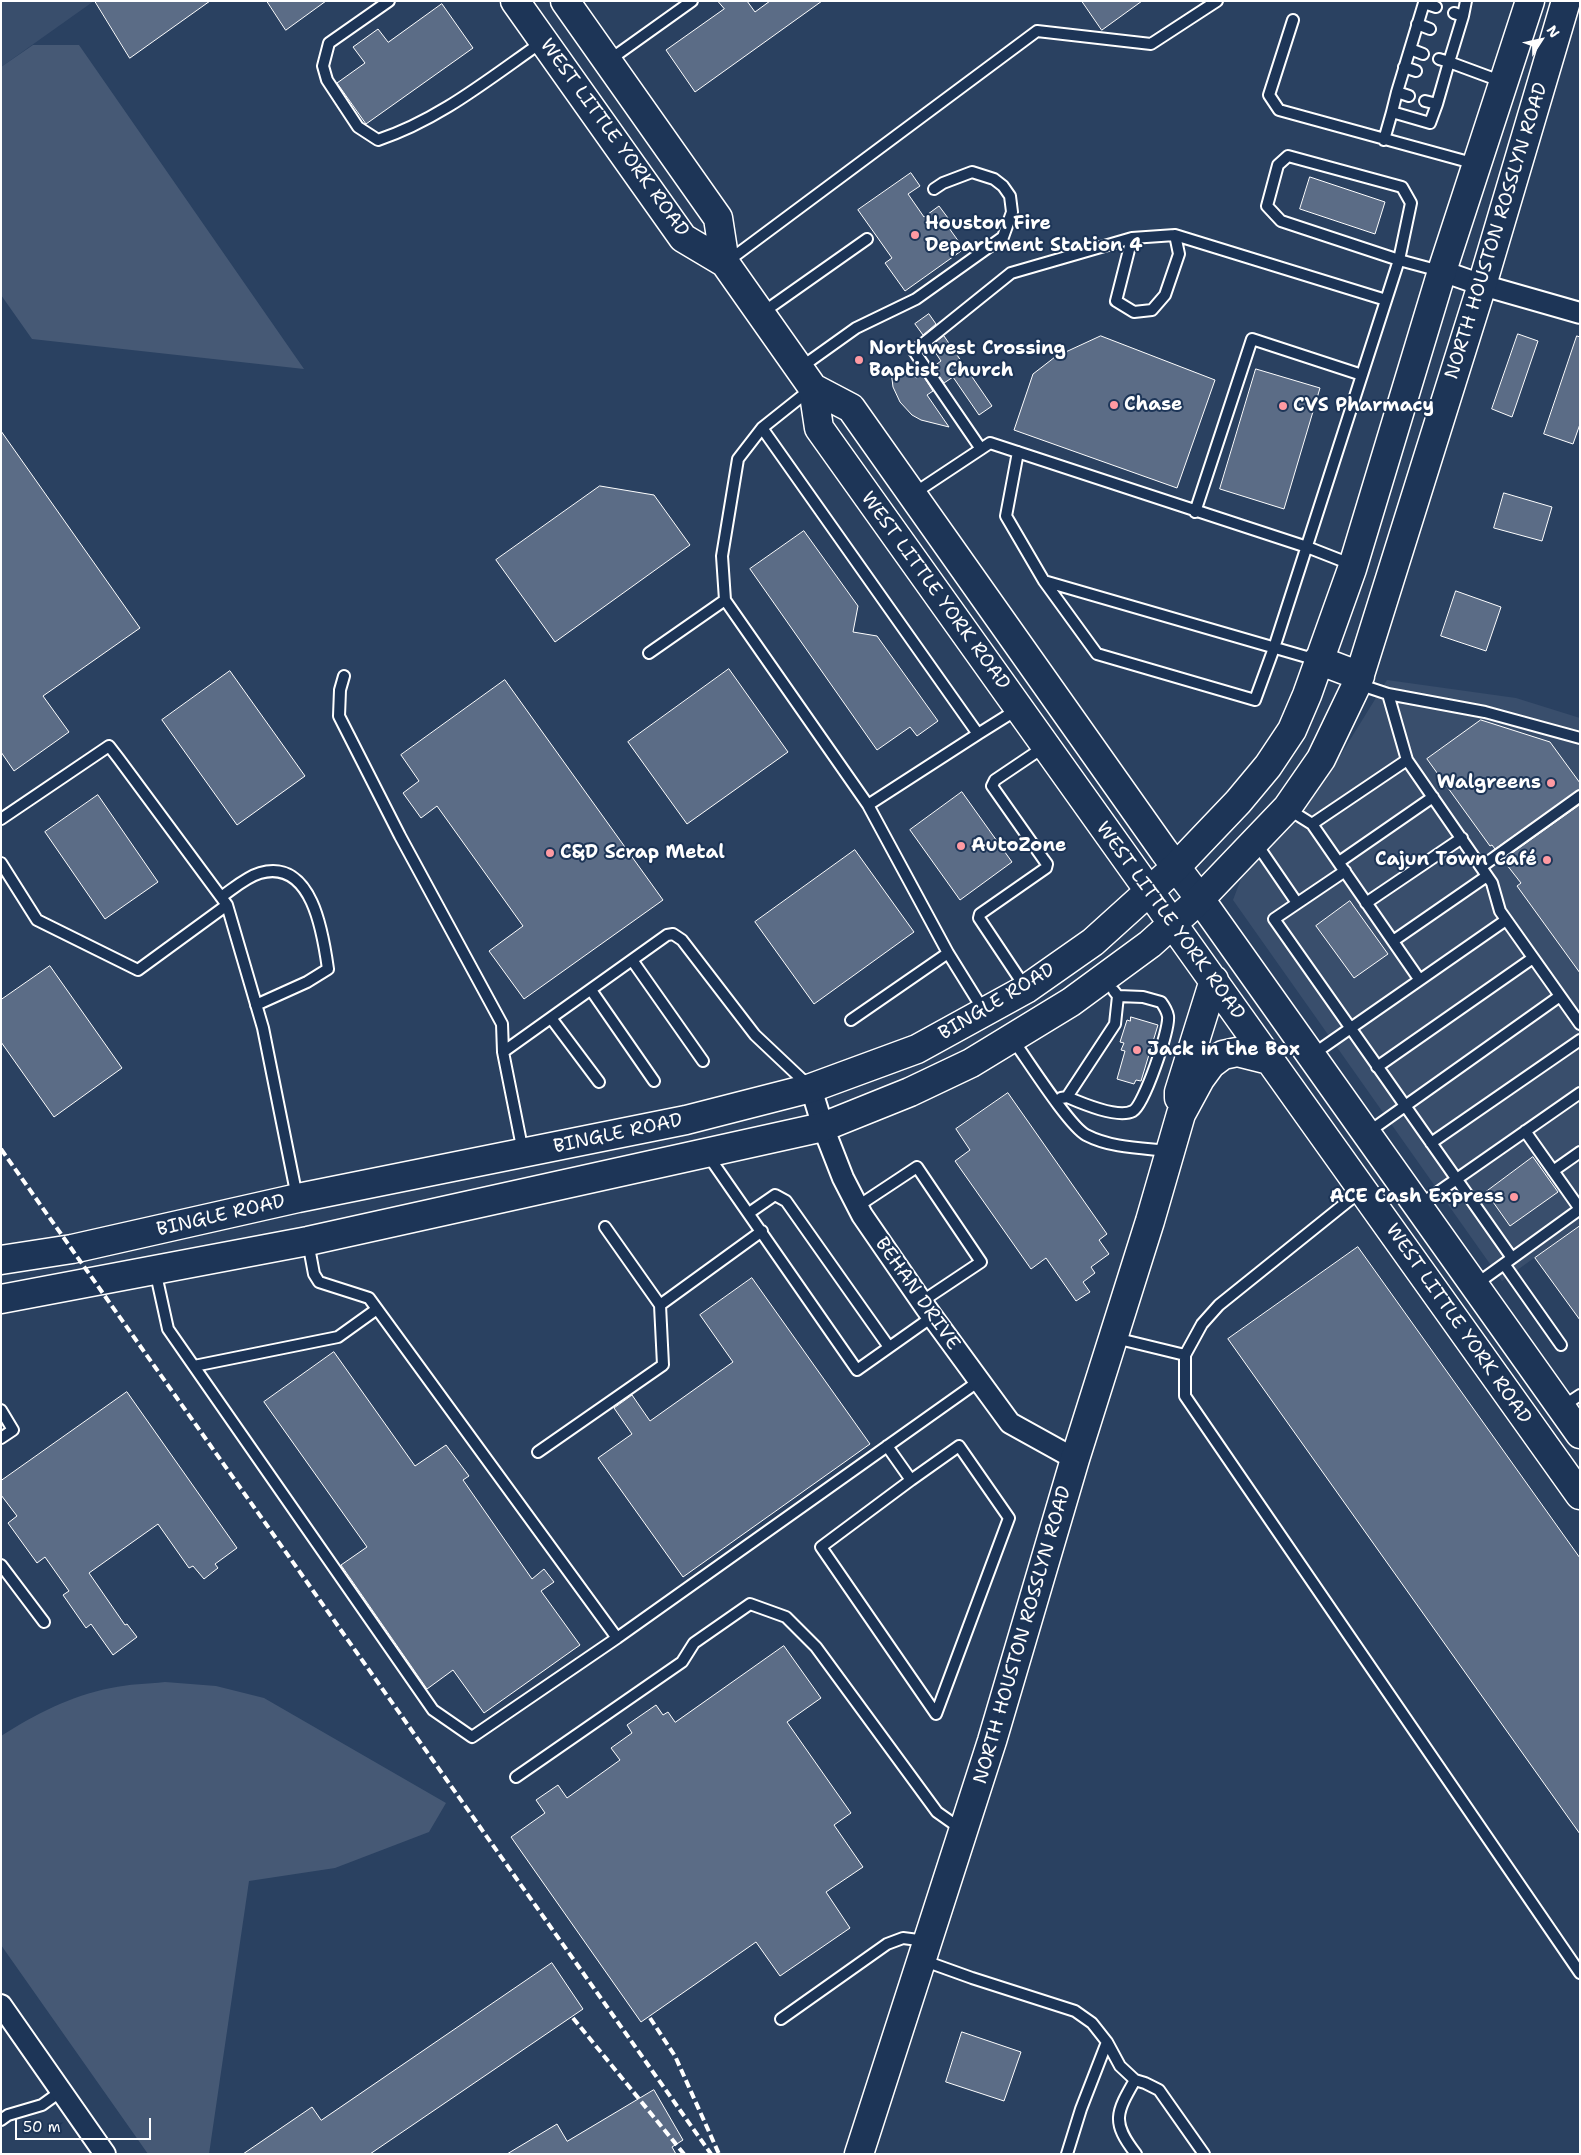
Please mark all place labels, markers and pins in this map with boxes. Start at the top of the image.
place label: Houston Fire Department Station 4 [925,213,1143,257]
marker: Houston Fire Department Station 4 [909,229,921,241]
place label: Northwest Crossing Baptist Church [869,338,1066,382]
marker: Northwest Crossing Baptist Church [853,354,865,366]
place label: Chase [1124,394,1183,416]
place label: CVS Pharmacy [1293,395,1434,417]
marker: Chase [1108,399,1120,411]
marker: CVS Pharmacy [1277,400,1289,412]
place label: Walgreens [1437,772,1541,794]
marker: Walgreens [1545,777,1557,789]
place label: AutoZone [971,835,1066,857]
marker: AutoZone [955,840,967,852]
place label: C&D Scrap Metal [560,842,725,864]
marker: C&D Scrap Metal [544,847,556,859]
place label: Cajun Town Café [1375,849,1537,871]
marker: Cajun Town Café [1541,854,1553,866]
place label: Jack in the Box [1147,1039,1300,1061]
marker: Jack in the Box [1131,1044,1143,1056]
place label: ACE Cash Express [1329,1186,1504,1208]
marker: ACE Cash Express [1508,1191,1520,1203]

